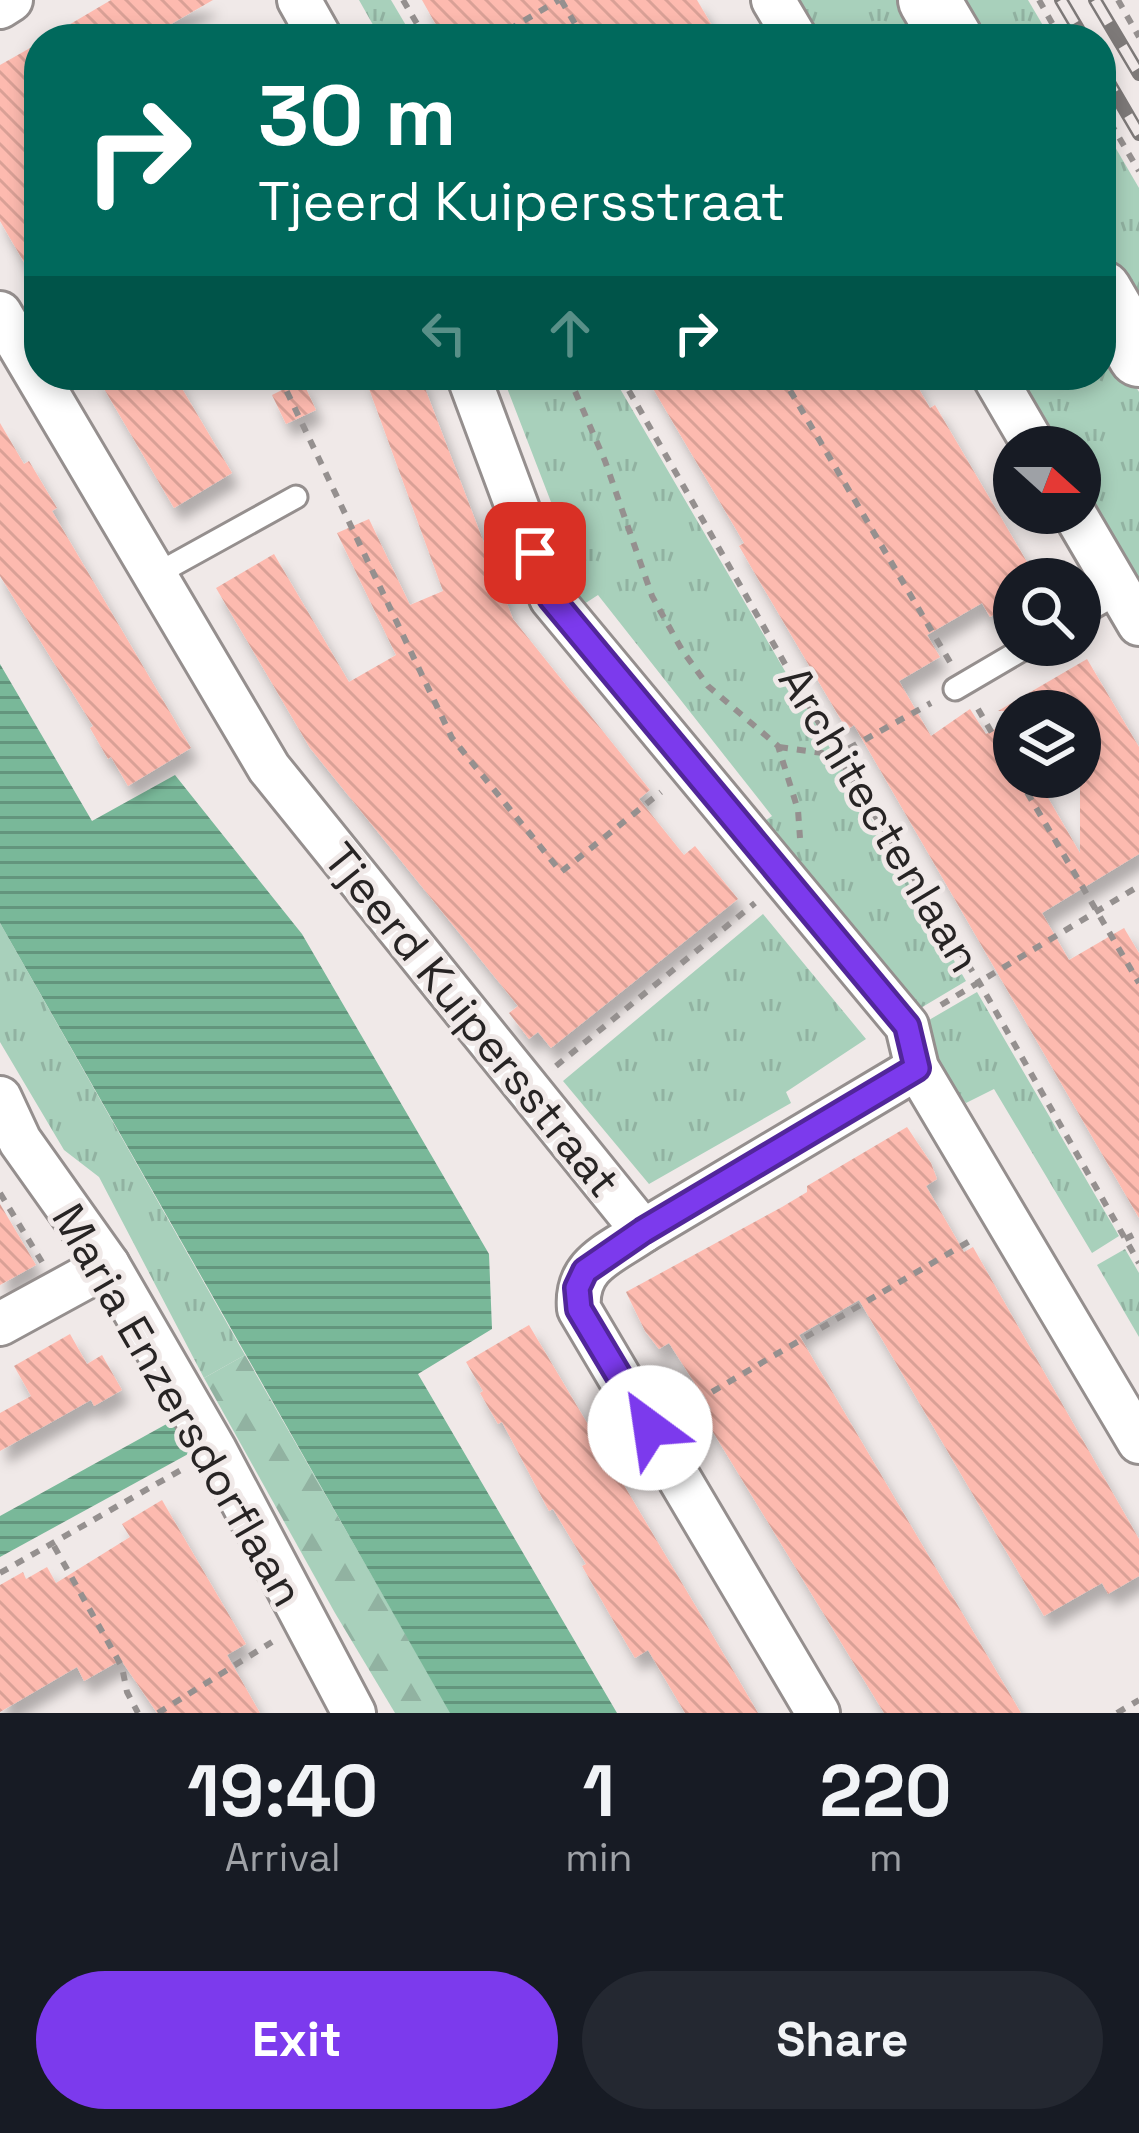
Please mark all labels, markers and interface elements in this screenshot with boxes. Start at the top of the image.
text: 30 m [258,62,457,170]
icon: right [60,72,216,228]
text: Tjeerd Kuipersstraat [258,167,786,236]
icon: left [411,300,477,366]
icon: ahead [537,300,603,366]
icon: right [663,300,729,366]
north arrow [993,426,1101,534]
map controls [993,426,1101,798]
pin [484,502,586,604]
icon: arrive [502,520,568,586]
button: search [993,558,1101,666]
street label: Architectenlaan [766,656,994,982]
button: layers [993,690,1101,798]
street label: Tjeerd Kuipersstraat [311,831,633,1209]
street label: Maria Enzersdorflaan [39,1193,317,1617]
position arrow [587,1365,713,1491]
text: 19:40 [187,1745,378,1837]
text: 1 [583,1745,615,1837]
text: 220 [820,1745,952,1837]
text: Arrival [225,1833,341,1882]
text: min [565,1833,632,1882]
text: m [869,1833,902,1882]
button: Exit [36,1971,558,2109]
button: Share [582,1971,1103,2109]

